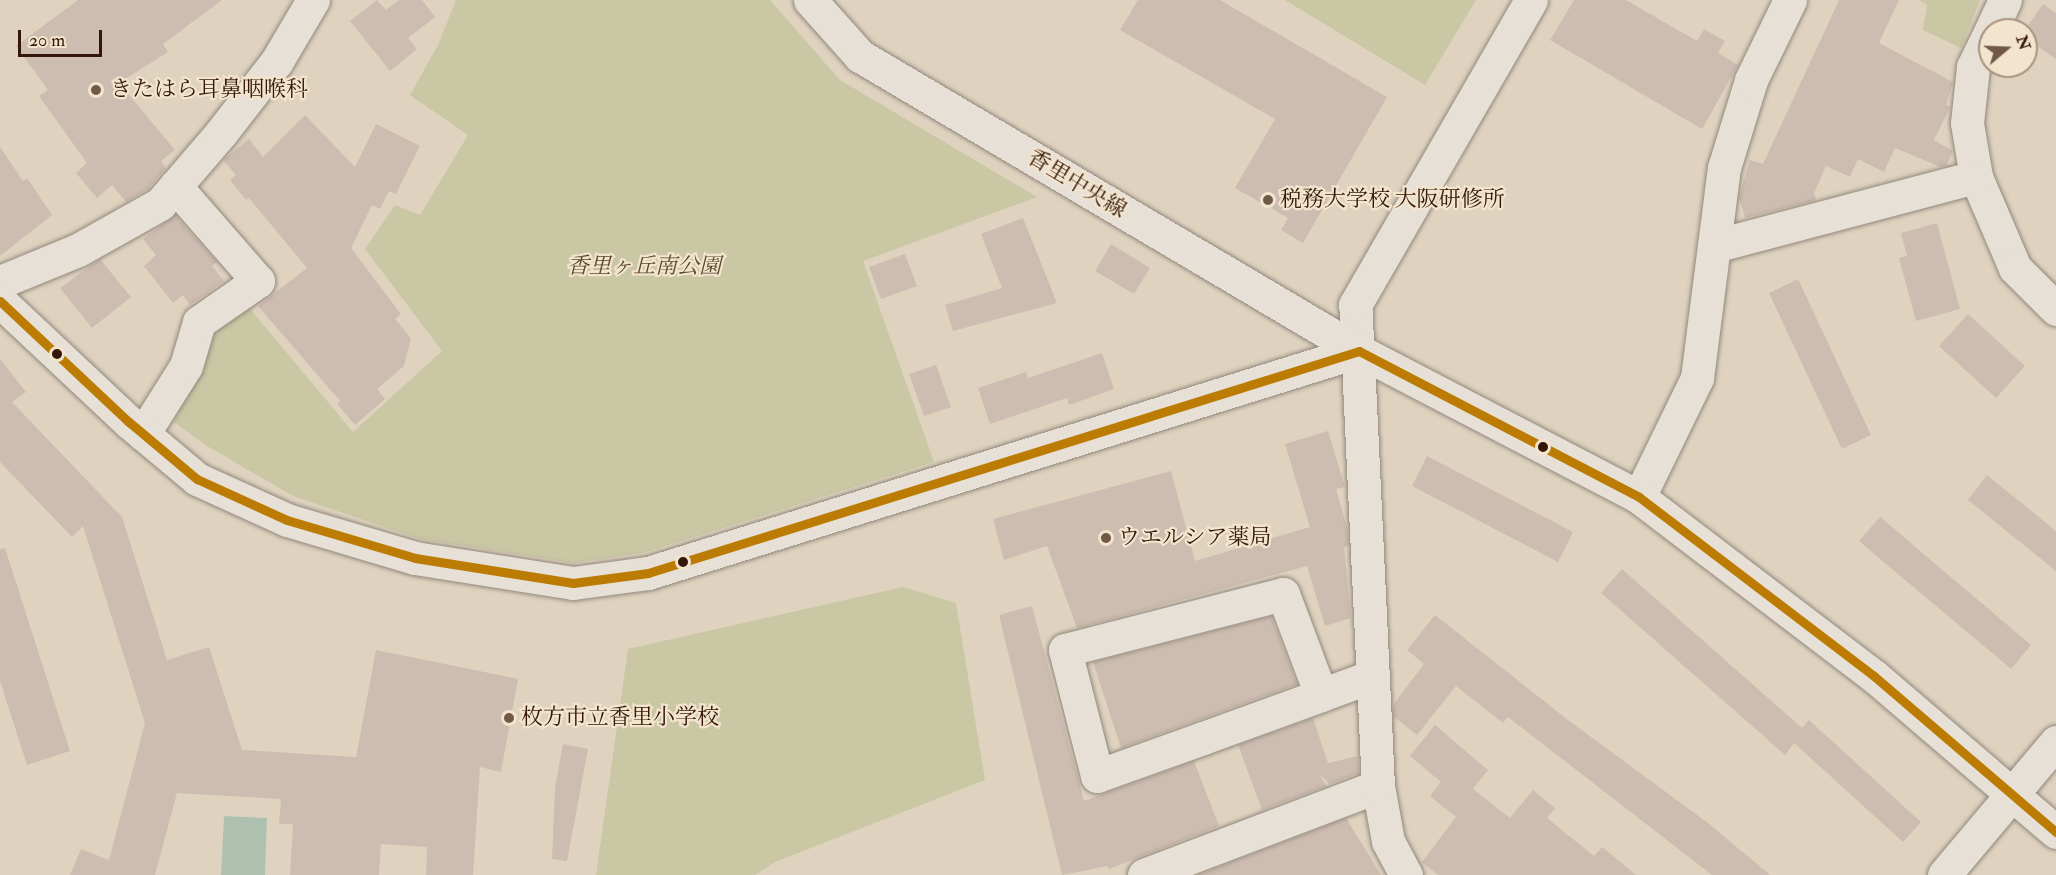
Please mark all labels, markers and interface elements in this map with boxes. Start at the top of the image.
scale bar [21,18,105,56]
north arrow [1978,18,2038,78]
text: 20 m [29,29,65,52]
text: N [2011,33,2035,53]
place label: きたはら耳鼻咽喉科 [110,77,308,103]
marker: きたはら耳鼻咽喉科 [87,81,105,99]
street label: 香里中央線 [1023,144,1131,224]
place label: 税務大学校 大阪研修所 [1280,187,1505,213]
marker: 税務大学校 大阪研修所 [1261,193,1275,207]
park label: 香里ヶ丘南公園 [567,254,721,280]
unlabelled marker [51,348,63,360]
unlabelled marker [1537,441,1549,453]
place label: ウエルシア薬局 [1118,525,1272,551]
marker: ウエルシア薬局 [1099,531,1113,545]
unlabelled marker [677,556,689,568]
place label: 枚方市立香里小学校 [521,705,719,731]
marker: 枚方市立香里小学校 [502,711,516,725]

